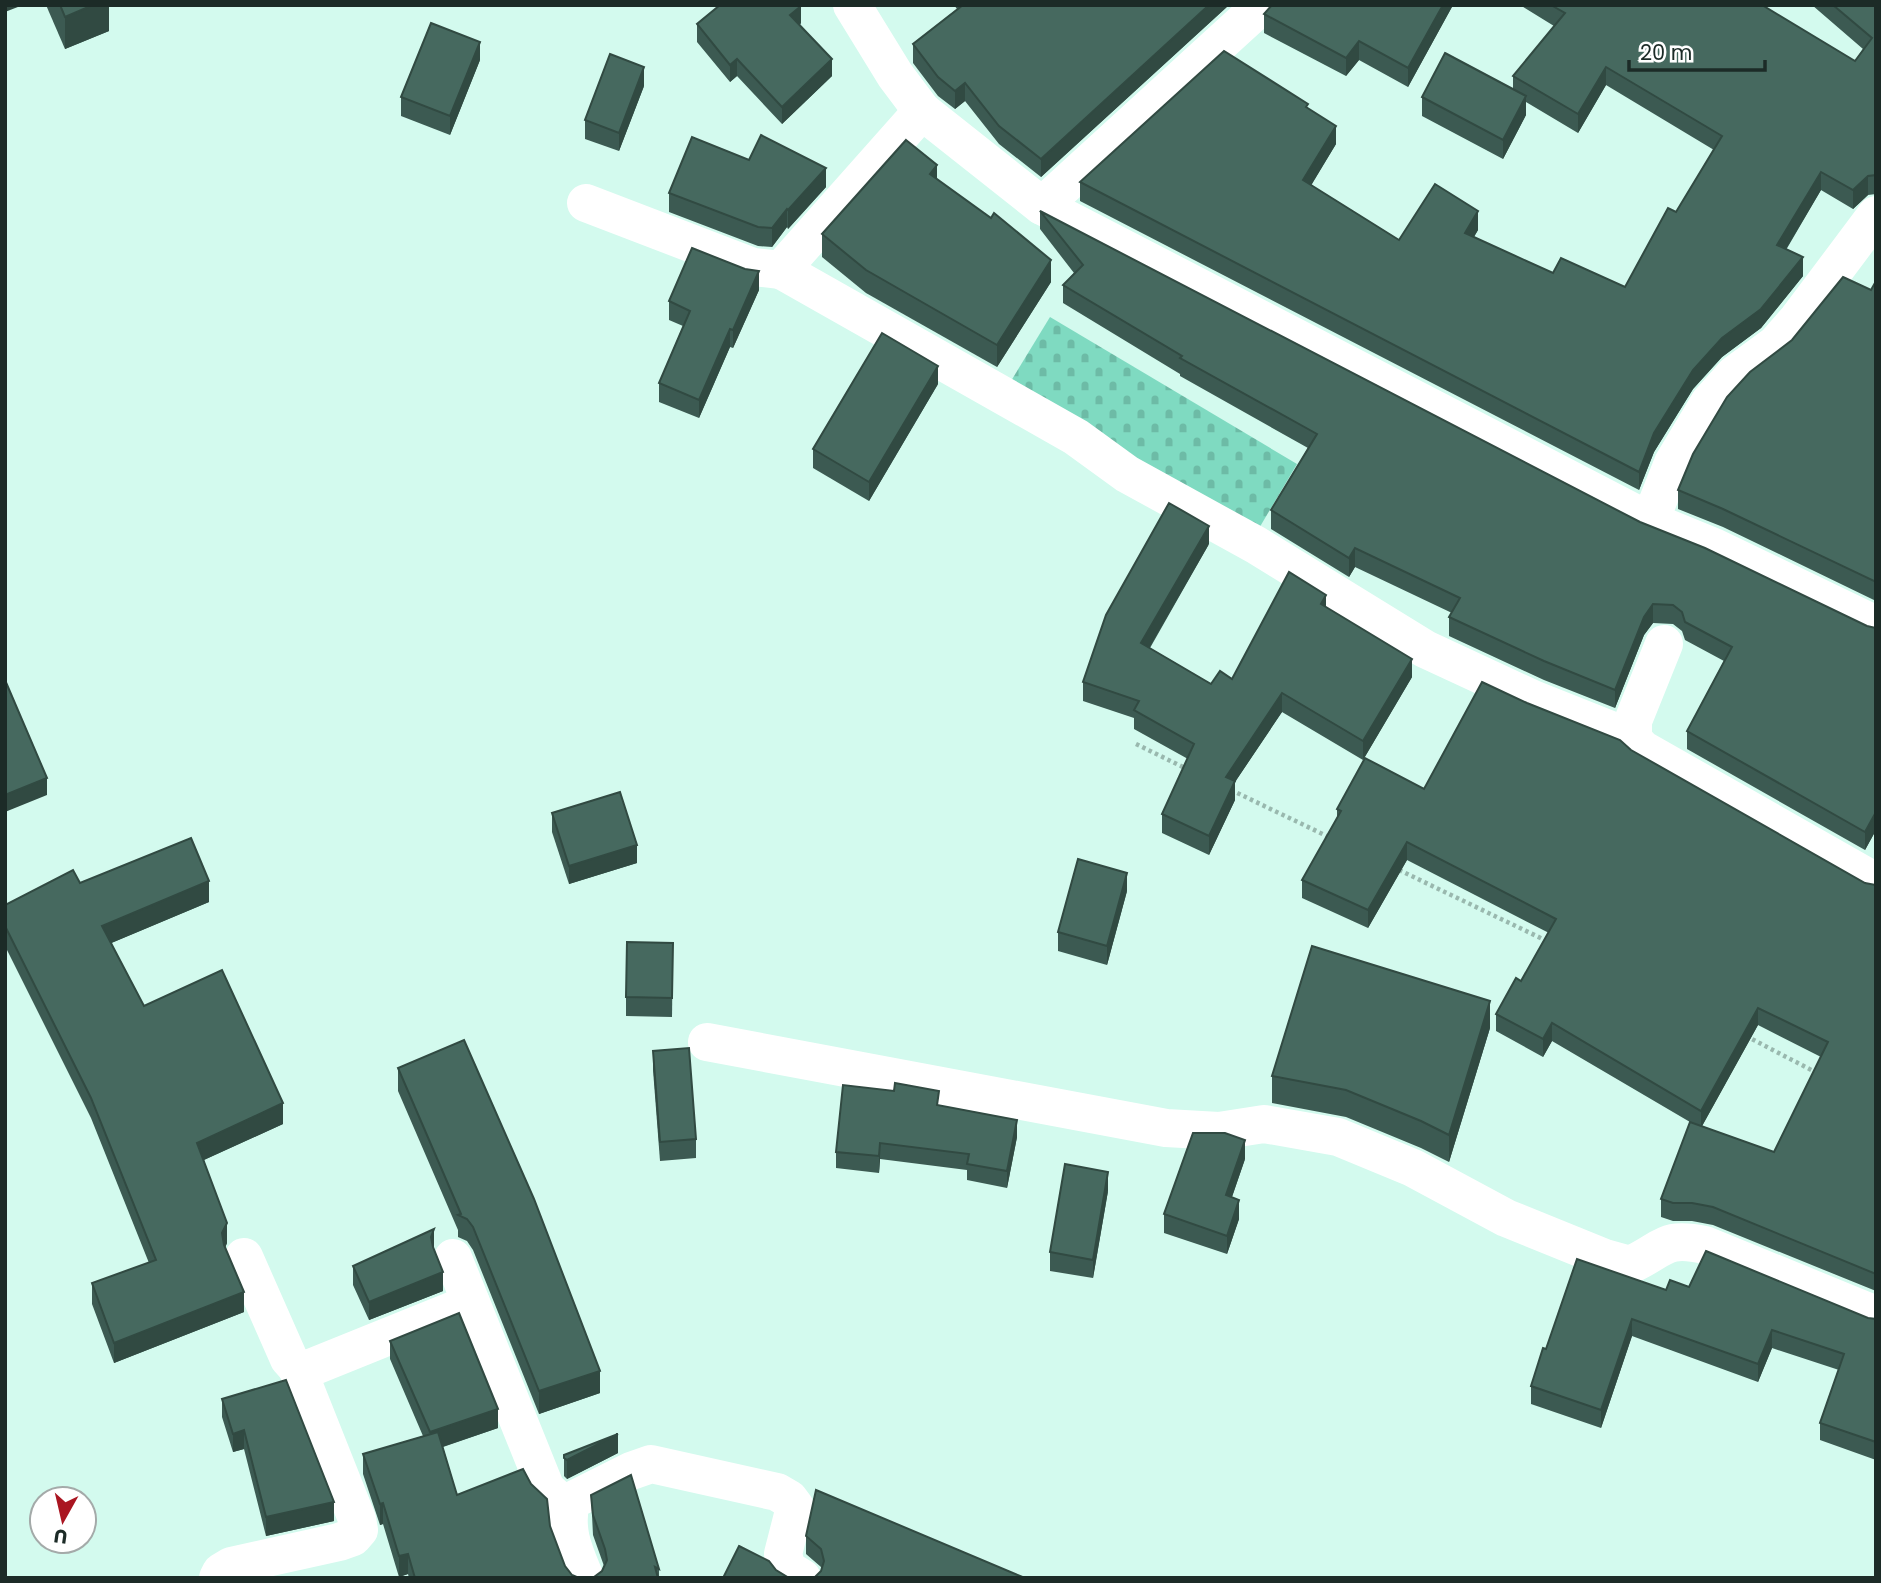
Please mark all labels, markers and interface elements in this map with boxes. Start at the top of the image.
scale bar [1629,28,1766,72]
text: 20 m [1640,38,1693,67]
north arrow [28,1485,98,1555]
text: U [52,1522,69,1551]

